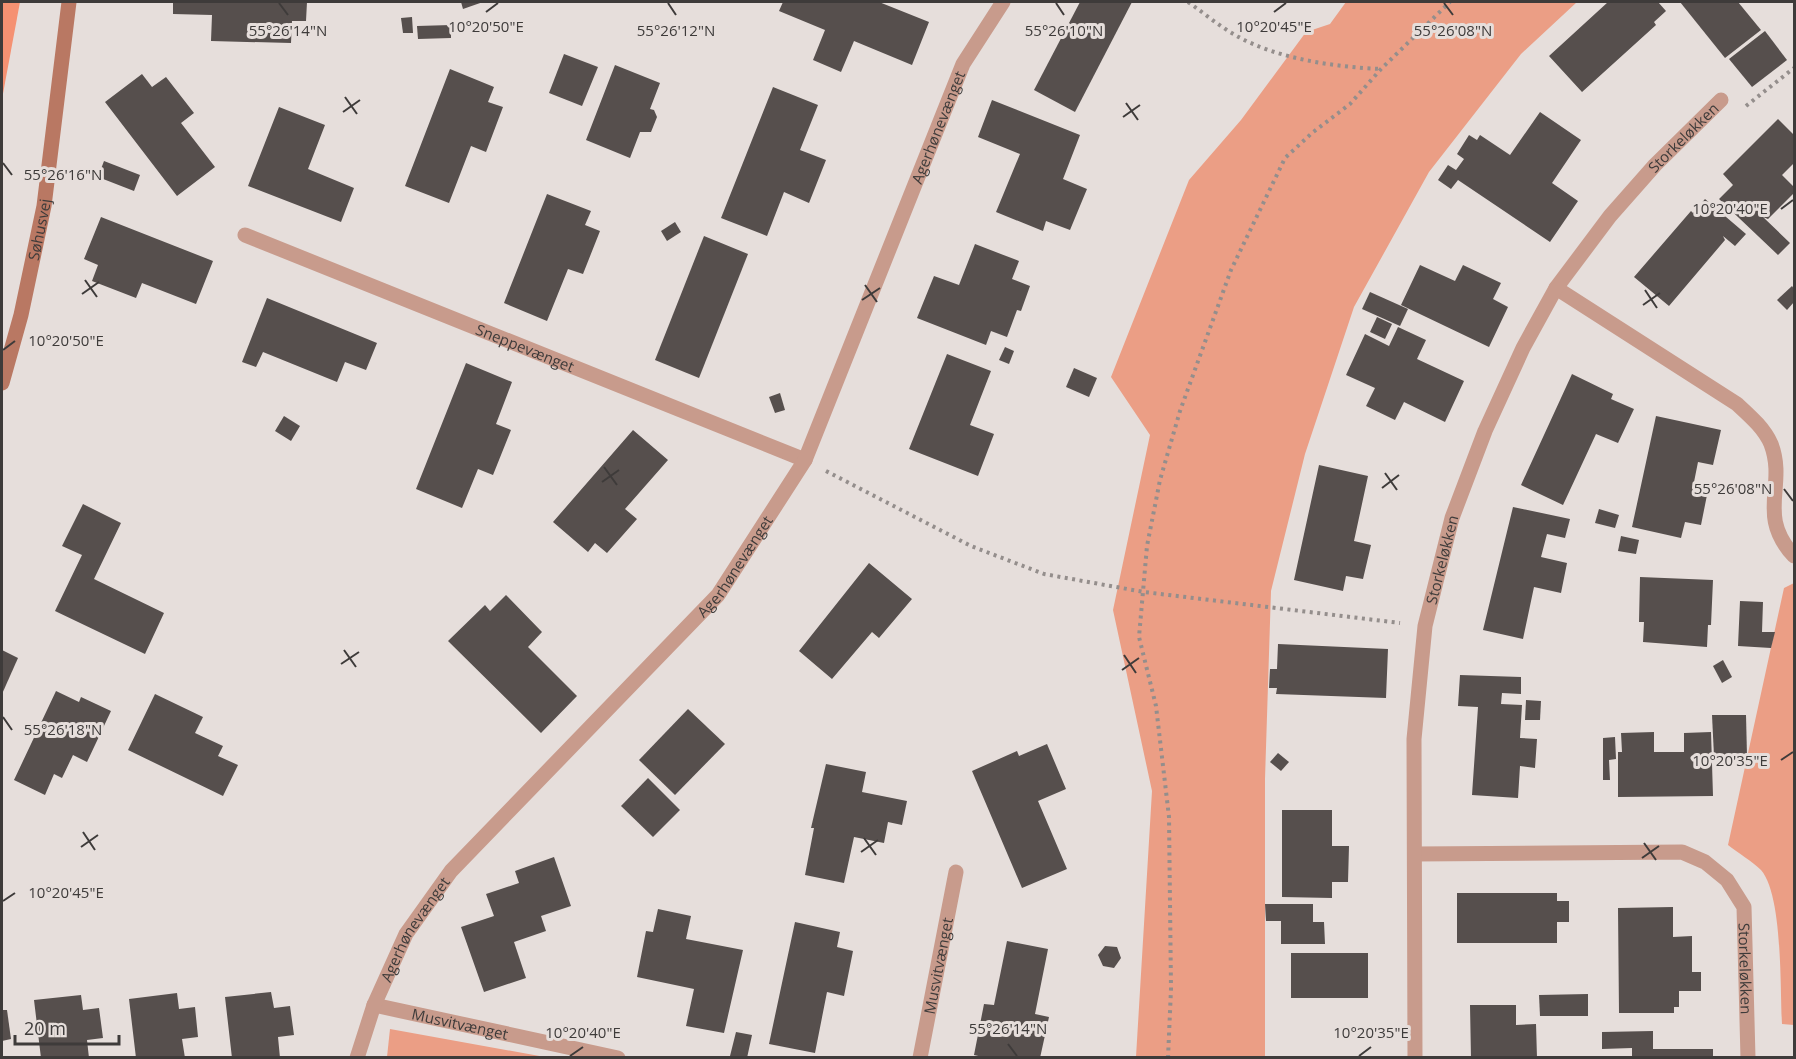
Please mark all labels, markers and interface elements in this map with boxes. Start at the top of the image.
text: 10°20'50"E [448,16,524,36]
text: 10°20'45"E [1236,16,1312,36]
text: 55°26'14"N [249,20,327,40]
text: 55°26'12"N [637,20,715,40]
text: 55°26'10"N [1025,20,1103,40]
text: 55°26'08"N [1414,20,1492,40]
street label: Agerhønevænget [906,68,969,186]
street label: Storkeløkken [1643,98,1723,176]
text: 55°26'16"N [24,164,102,184]
street label: Søhusvej [23,198,55,262]
text: 10°20'40"E [1692,198,1768,218]
street label: Sneppevænget [473,319,577,376]
text: 10°20'50"E [28,330,104,350]
text: 55°26'08"N [1694,478,1772,498]
street label: Agerhønevænget [692,512,777,621]
street label: Storkeløkken [1421,513,1462,606]
text: 55°26'18"N [24,719,102,739]
text: 10°20'35"E [1692,750,1768,770]
street label: Agerhønevænget [376,873,454,985]
text: 10°20'45"E [28,882,104,902]
street label: Musvitvænget [919,916,957,1016]
street label: Storkeløkken [1734,923,1757,1014]
street label: Musvitvænget [410,1003,510,1044]
scale bar [15,1008,118,1046]
text: 20 m [24,1016,66,1040]
text: 55°26'14"N [969,1018,1047,1038]
text: 10°20'40"E [545,1022,621,1042]
text: 10°20'35"E [1333,1022,1409,1042]

